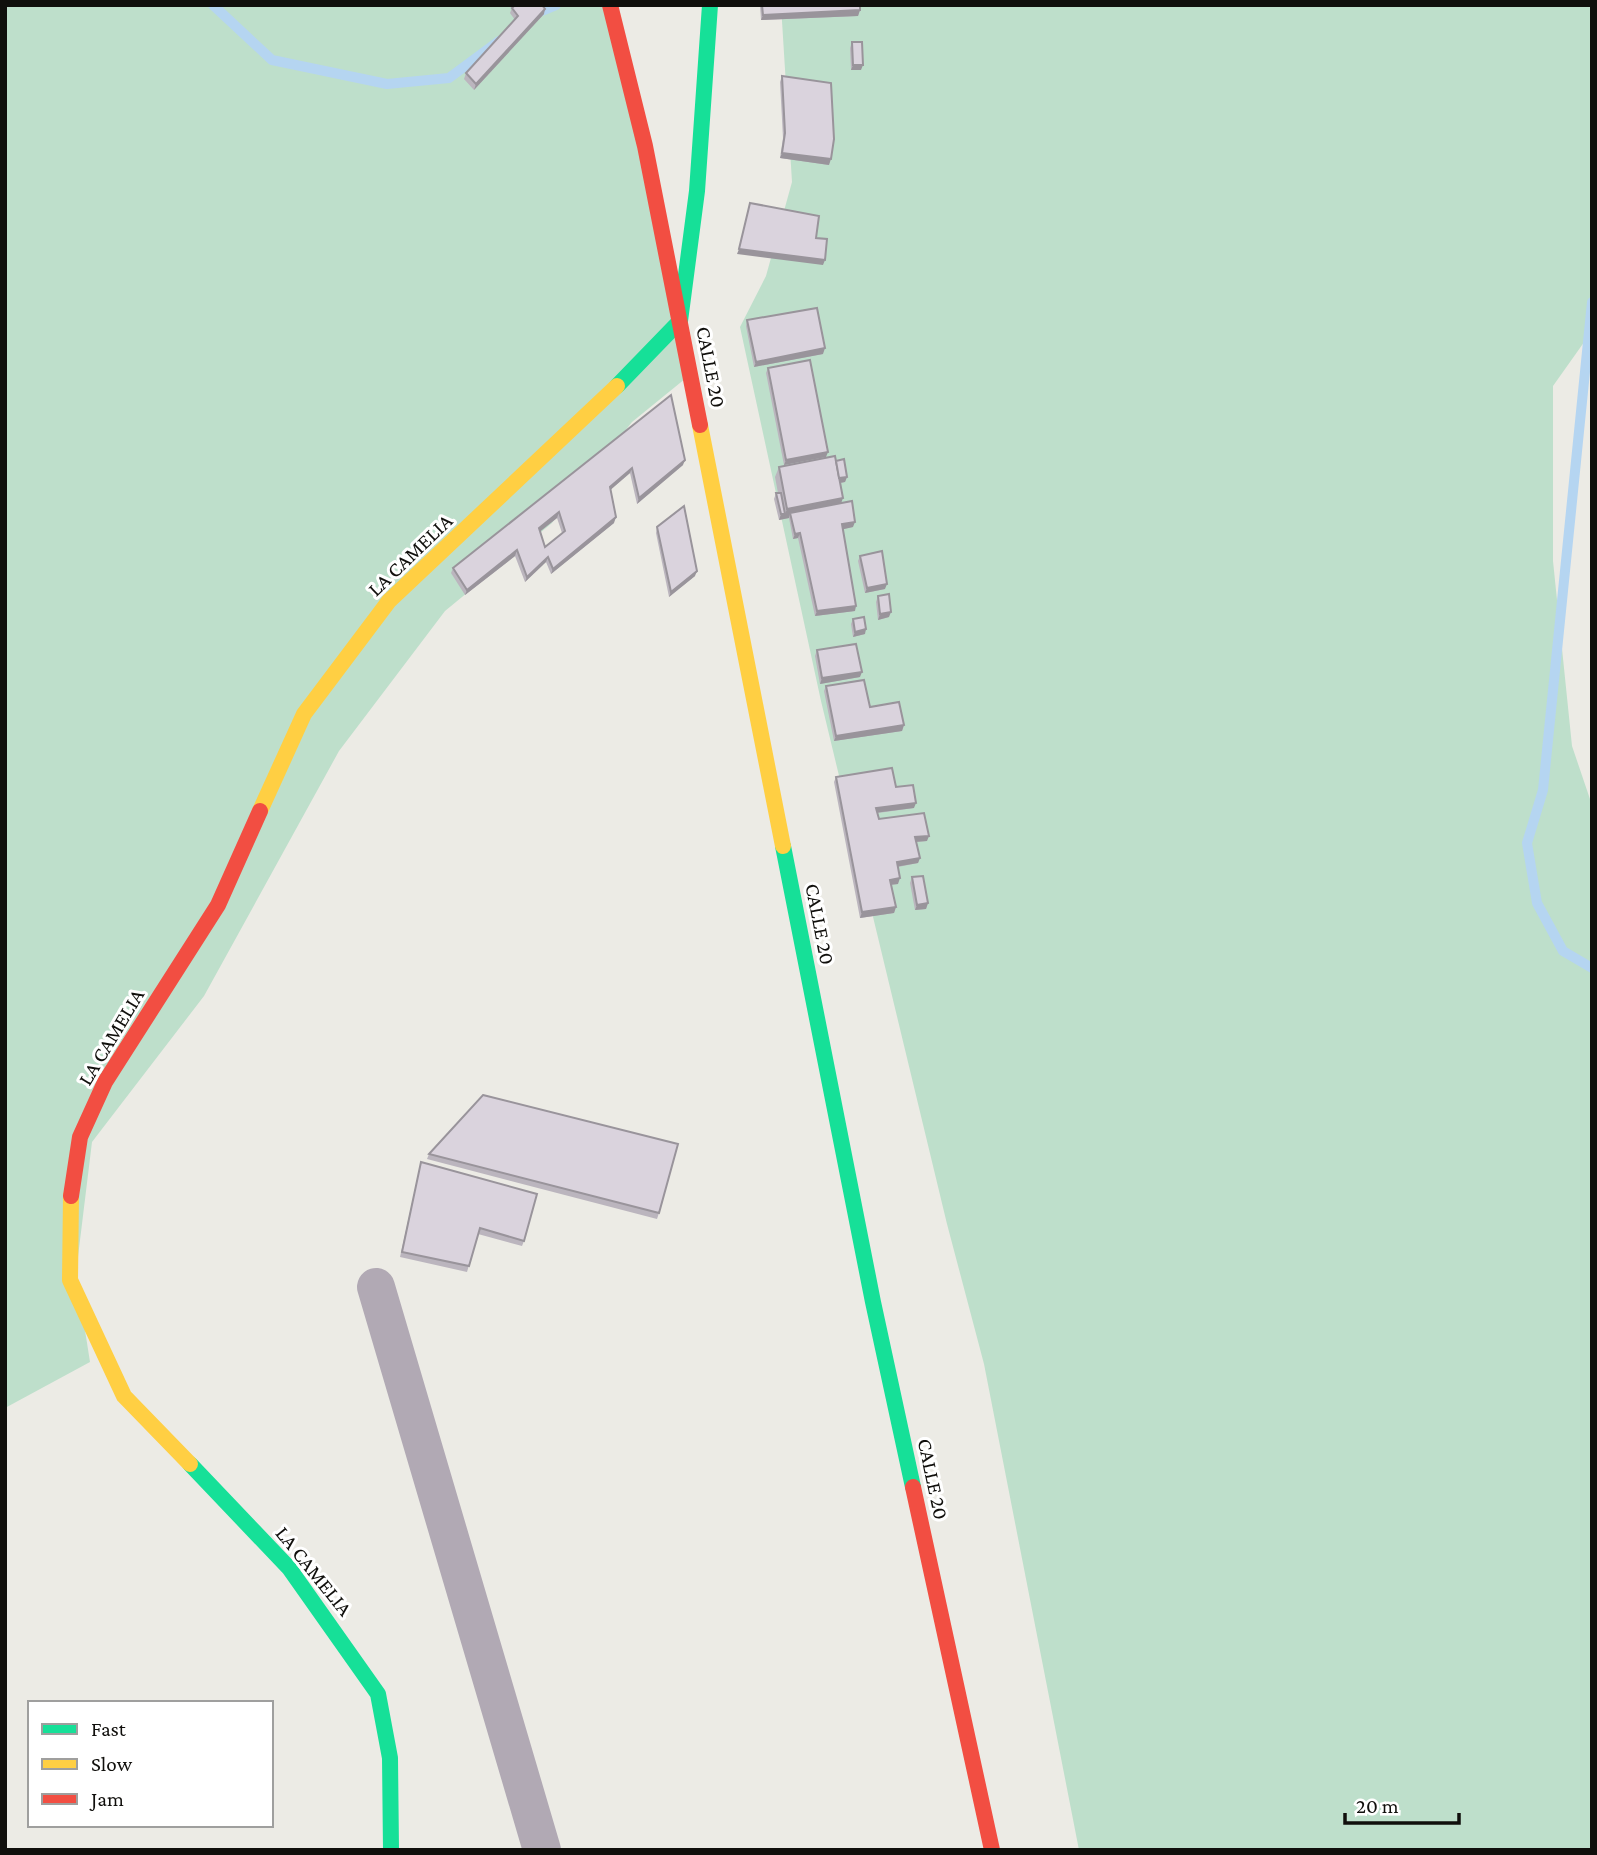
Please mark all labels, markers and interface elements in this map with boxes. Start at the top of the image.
street label: CALLE 20 [691,324,731,410]
street label: LA CAMELIA [363,509,457,601]
street label: CALLE 20 [800,881,840,967]
street label: LA CAMELIA [73,984,149,1090]
street label: CALLE 20 [913,1436,953,1522]
street label: LA CAMELIA [271,1521,357,1621]
legend [28,1701,273,1827]
text: Fast [91,1717,127,1741]
text: Slow [91,1752,133,1776]
scale bar [1345,1782,1459,1826]
text: Jam [89,1787,124,1811]
text: 20 m [1356,1794,1399,1818]

